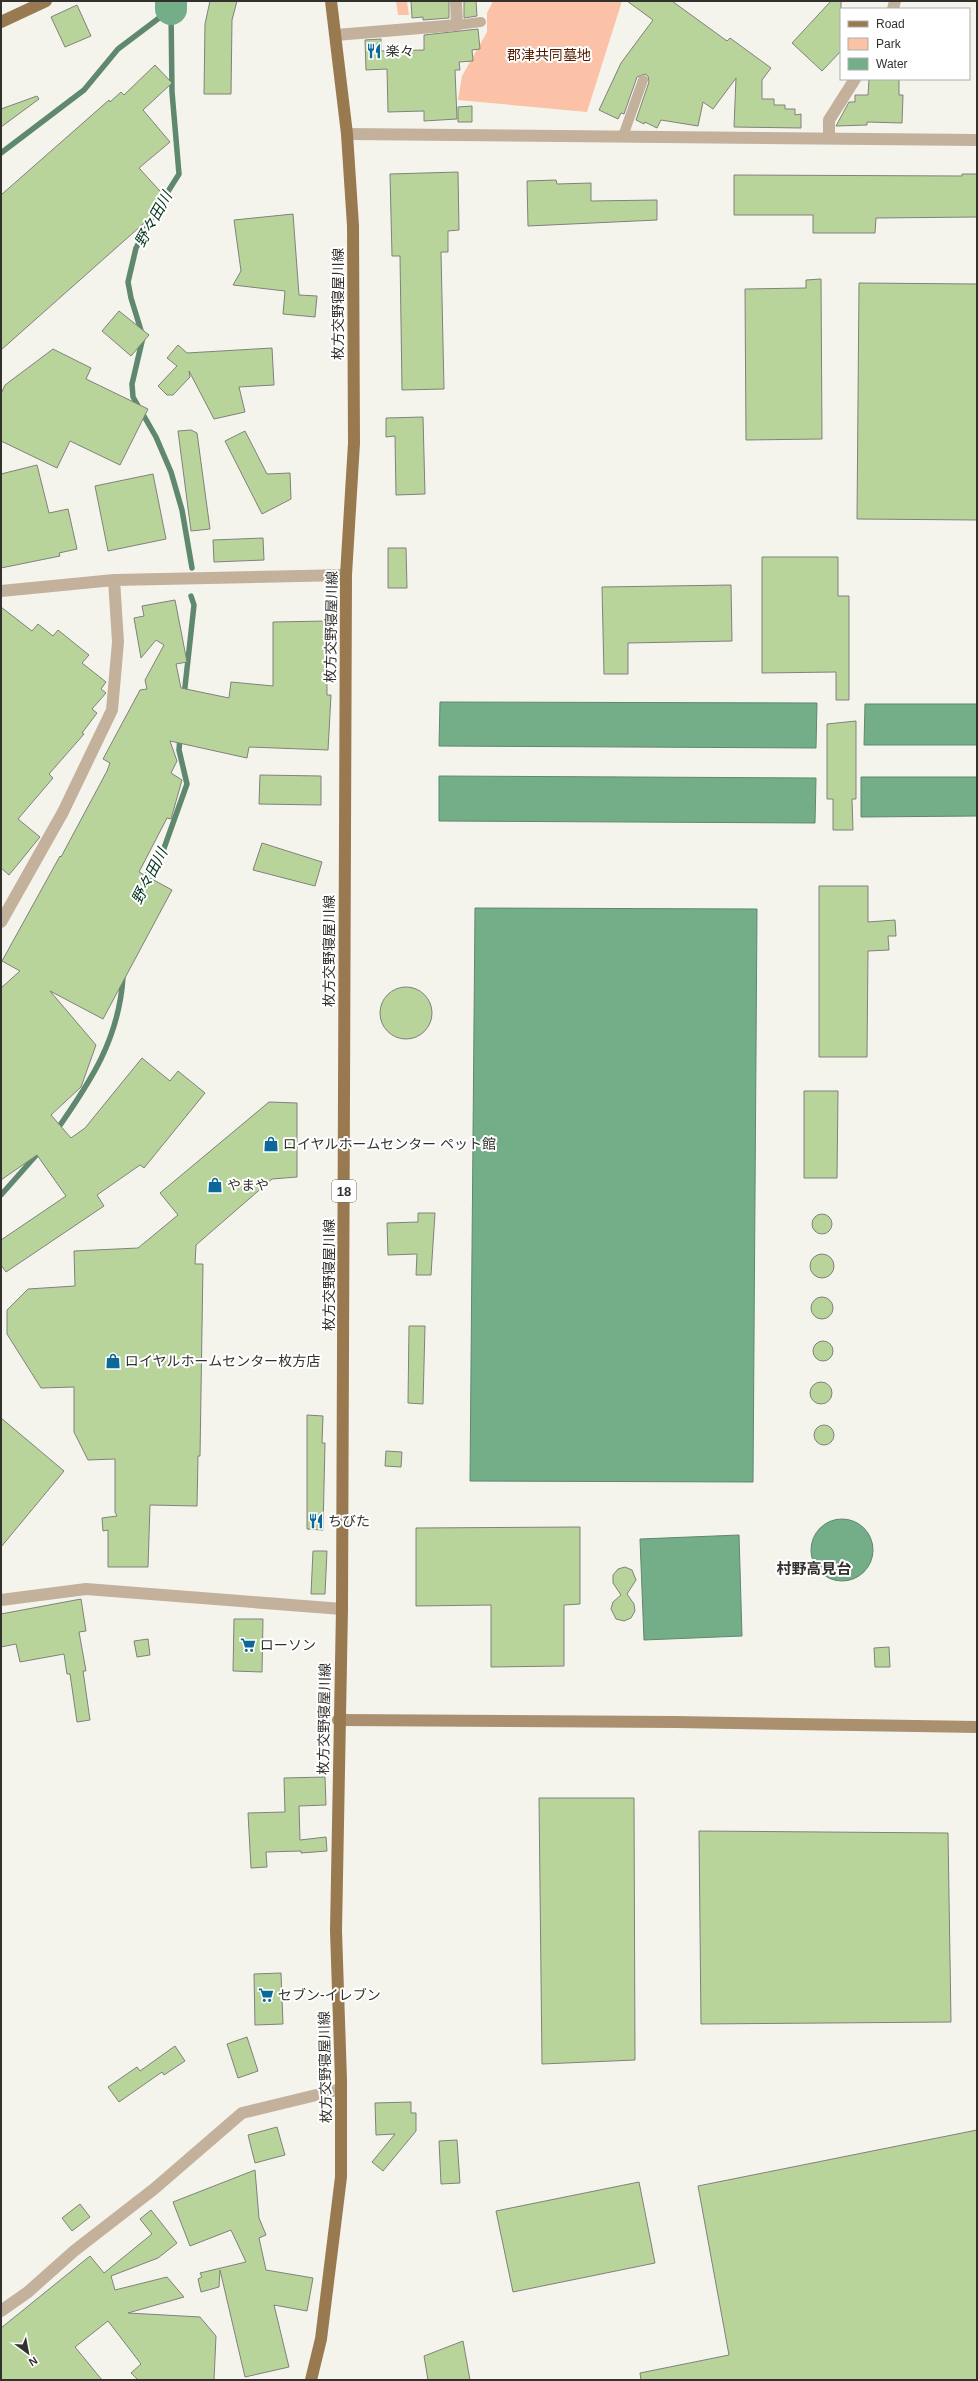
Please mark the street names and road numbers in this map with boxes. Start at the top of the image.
street label: 枚方交野寝屋川線 [330,248,346,360]
street label: 枚方交野寝屋川線 [322,571,340,683]
street label: 枚方交野寝屋川線 [321,895,337,1007]
road number: 18 [332,1180,356,1202]
street label: 枚方交野寝屋川線 [321,1219,337,1331]
street label: 枚方交野寝屋川線 [315,1663,333,1775]
street label: 枚方交野寝屋川線 [316,2011,334,2123]

